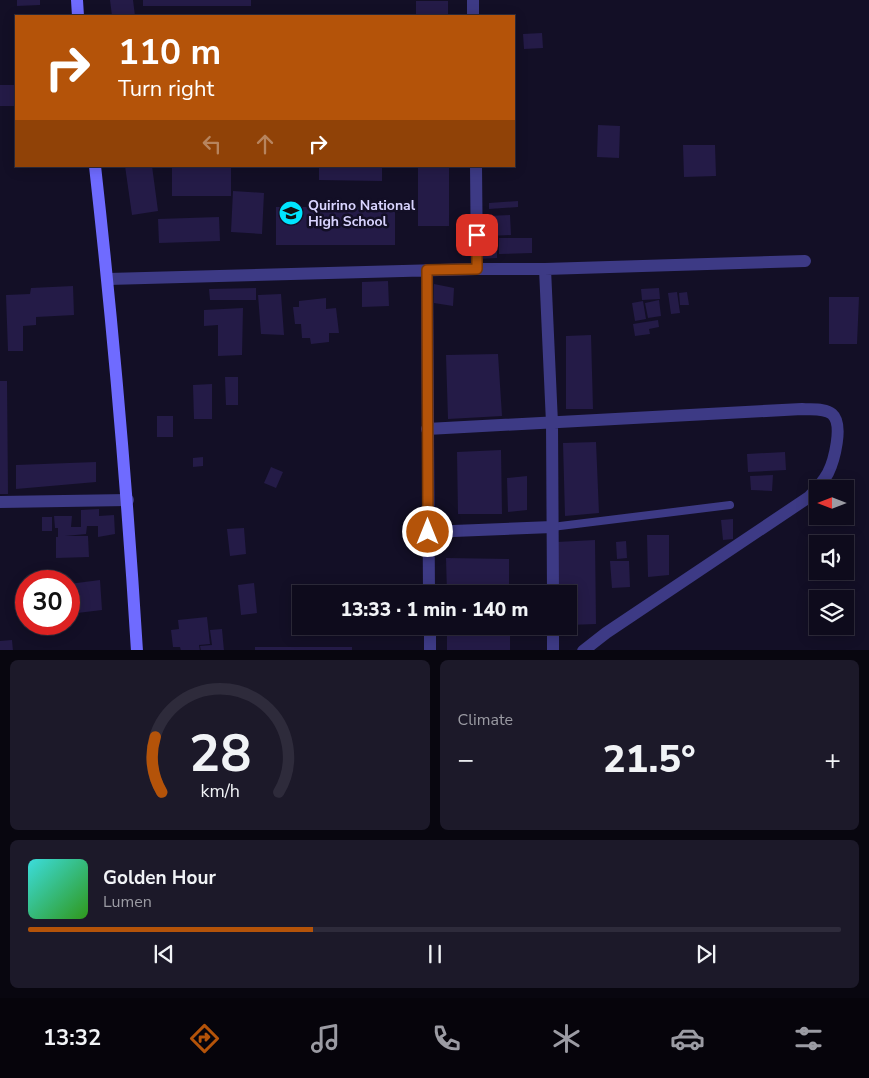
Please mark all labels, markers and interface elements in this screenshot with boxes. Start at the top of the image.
text: 110 m [118,29,221,76]
icon: right [35,35,100,100]
text: Turn right [118,74,214,104]
icon: left [198,130,226,158]
icon: ahead [251,130,279,158]
icon: right [304,130,332,158]
place label: Quirino National High School [308,196,416,231]
school or university icon: Quirino National High School [278,200,304,226]
pin [456,214,498,256]
icon: arrive [463,221,491,249]
north arrow [809,480,854,525]
map controls [809,480,854,635]
position arrow [401,505,453,557]
button: sound [809,535,854,580]
speed limit sign: 30 [15,570,80,635]
button: layers [809,590,854,635]
text: 13:33 · 1 min · 140 m [341,597,528,623]
text: Climate [458,709,513,731]
text: 28 [189,718,251,789]
text: 21.5° [603,734,696,785]
text: − [458,741,474,779]
text: + [824,741,841,779]
text: km/h [200,779,239,803]
text: Golden Hour [103,865,216,891]
text: Lumen [103,891,152,913]
icon: previous [150,940,178,968]
icon: pause [421,940,449,968]
icon: next [692,940,720,968]
icon: directions [187,1021,222,1056]
icon: music [308,1021,343,1056]
icon: phone [429,1021,464,1056]
icon: climate [549,1021,584,1056]
icon: car [670,1021,705,1056]
icon: filters [791,1021,826,1056]
text: 13:32 [43,1023,101,1053]

